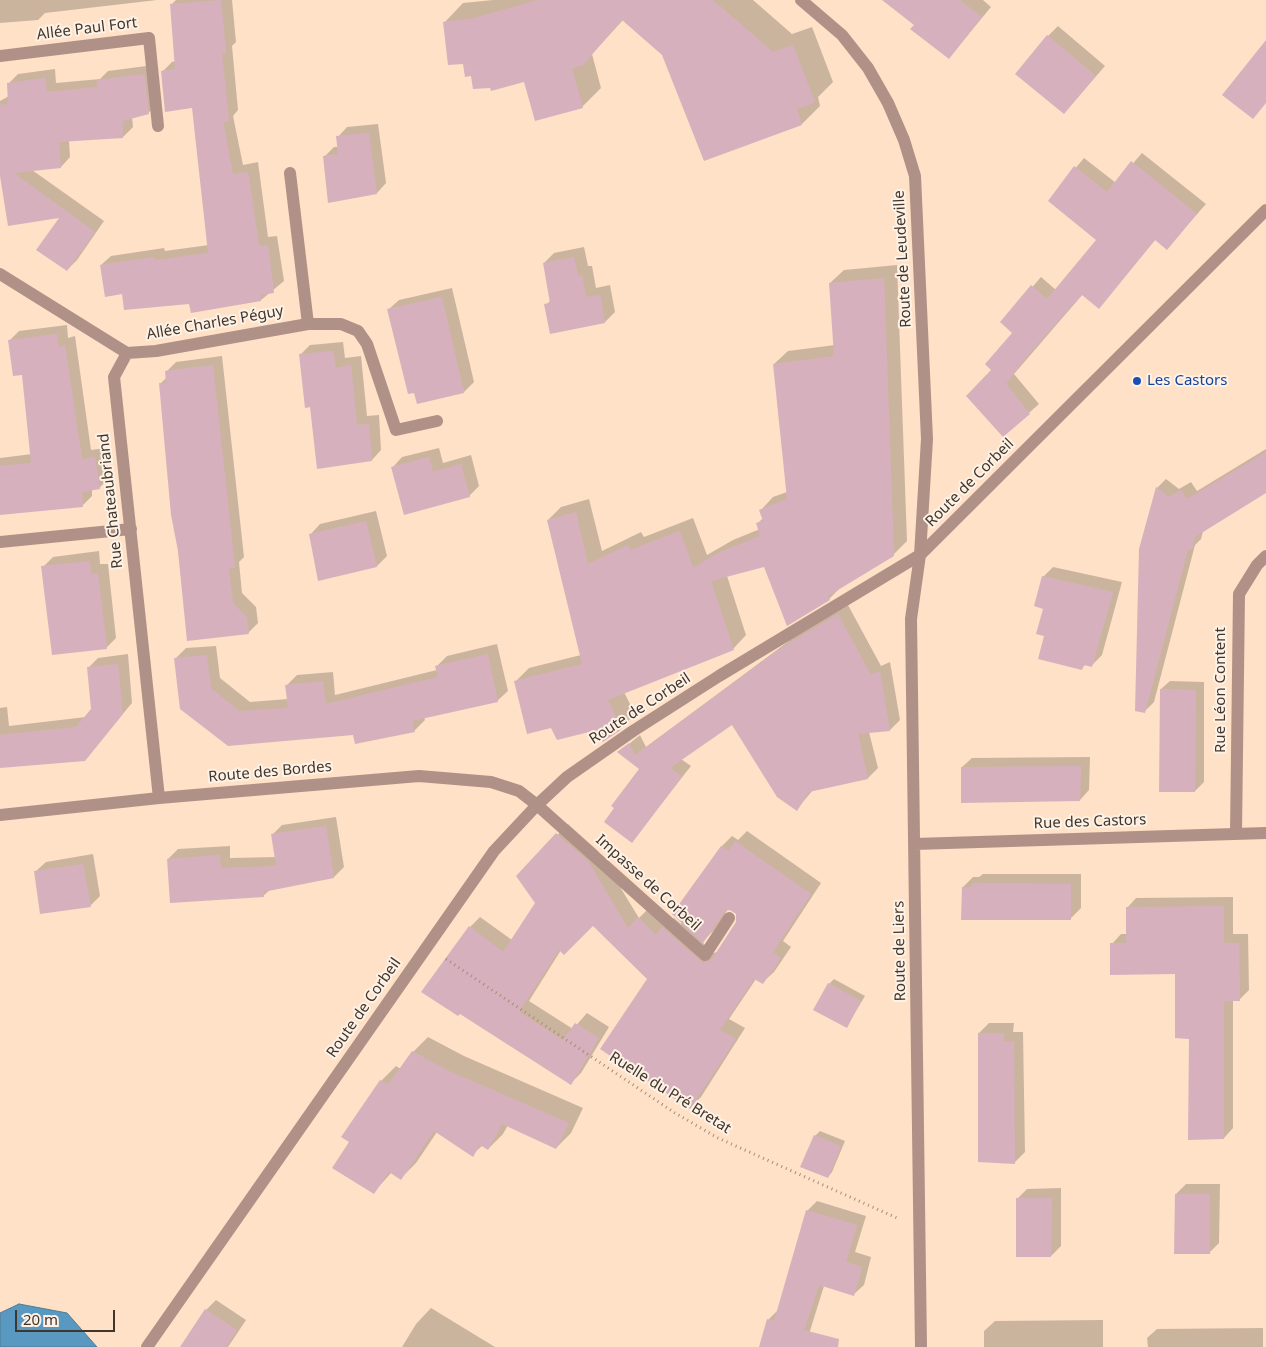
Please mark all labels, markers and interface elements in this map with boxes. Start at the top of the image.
street label: Allée Paul Fort [36,14,138,44]
street label: Route de Leudeville [890,190,916,328]
street label: Allée Charles Péguy [145,302,285,344]
place label: Les Castors [1147,372,1227,390]
marker: Les Castors [1131,375,1143,387]
street label: Rue Chateaubriand [95,432,127,570]
street label: Route de Corbeil [922,435,1018,531]
street label: Rue Léon Content [1212,627,1230,753]
street label: Route de Corbeil [586,670,694,748]
street label: Route des Bordes [208,758,332,786]
street label: Rue des Castors [1033,811,1147,833]
street label: Impasse de Corbeil [592,831,704,935]
street label: Route de Liers [890,901,910,1001]
street label: Route de Corbeil [323,955,405,1061]
street label: Ruelle du Pré Bretat [606,1048,734,1138]
scale bar [18,1300,118,1332]
text: 20 m [23,1309,58,1329]

